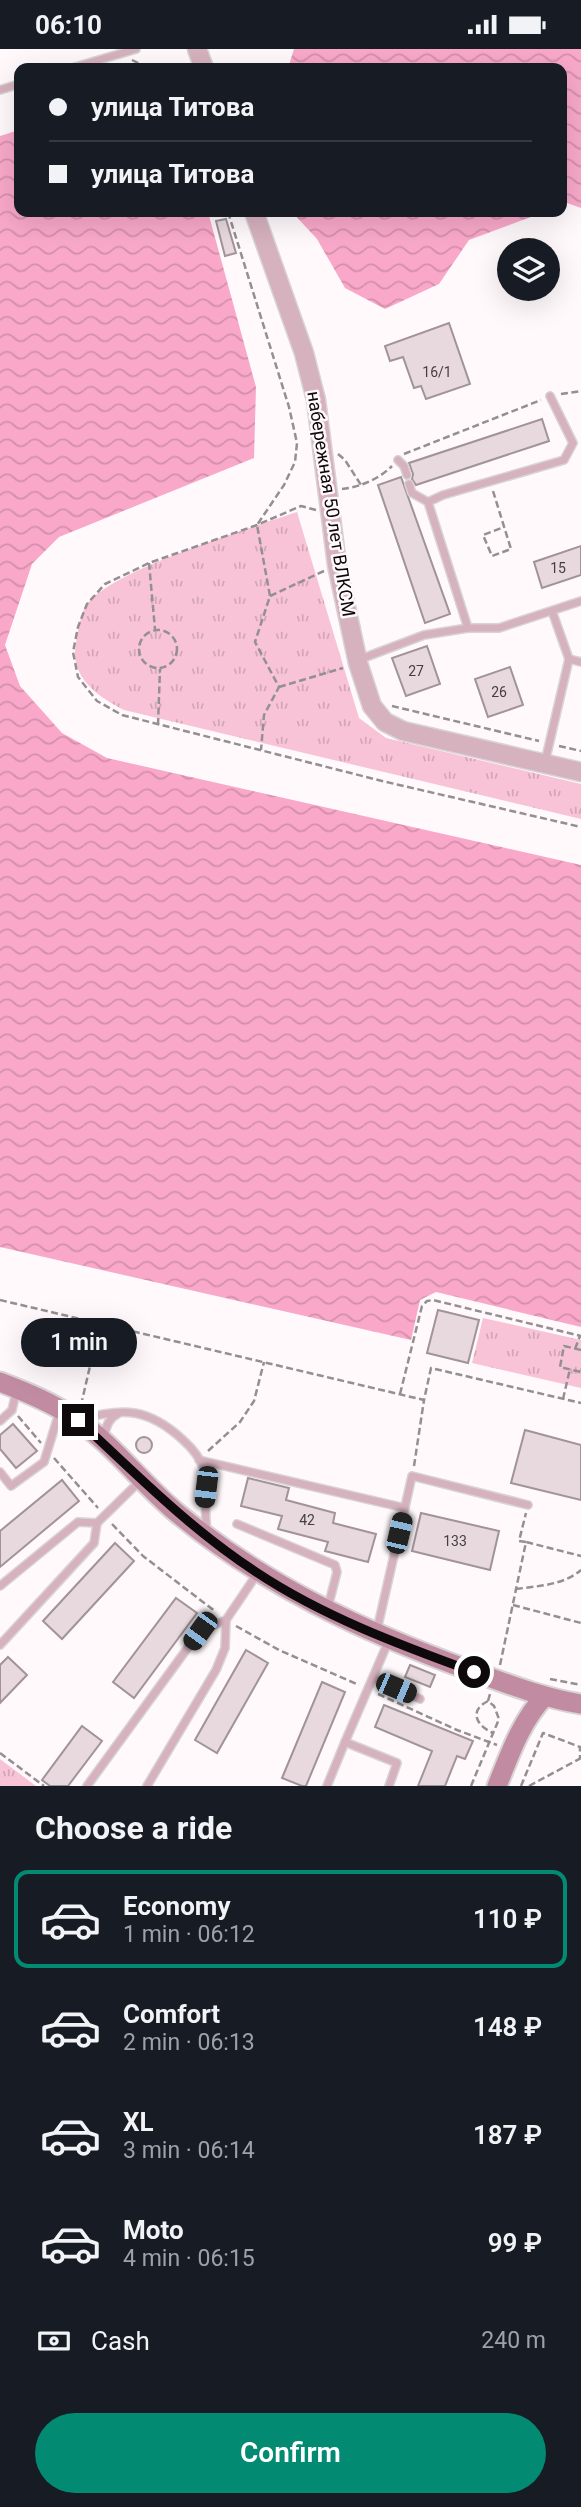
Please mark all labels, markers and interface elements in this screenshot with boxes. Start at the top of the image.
text: 06:10 [35,10,102,40]
text: улица Титова [91,92,254,122]
text: улица Титова [91,159,254,189]
map controls [497,238,560,301]
button: layers [497,238,560,301]
house number: 16/1 [422,364,452,380]
street label: набережная 50 лет ВЛКСМ [303,390,360,618]
house number: 15 [550,560,566,576]
house number: 27 [408,663,424,679]
house number: 26 [491,684,507,700]
callout: 1 min [20,1319,136,1367]
text: 1 min [50,1329,108,1356]
route end [62,1404,94,1436]
car [194,1465,219,1509]
car [385,1510,414,1556]
house number: 42 [299,1512,315,1528]
house number: 133 [443,1533,467,1549]
car [180,1608,221,1654]
route start [458,1656,490,1688]
car [373,1670,420,1706]
text: Choose a ride [35,1809,232,1847]
icon: car [39,1888,102,1951]
text: Economy [123,1891,230,1921]
text: 110 ₽ [473,1904,542,1934]
text: 1 min · 06:12 [123,1921,255,1948]
icon: car [39,1996,102,2059]
text: Comfort [123,1999,220,2029]
text: 148 ₽ [473,2012,542,2042]
text: 2 min · 06:13 [123,2029,255,2056]
icon: car [39,2104,102,2167]
text: XL [123,2107,154,2137]
text: 187 ₽ [473,2120,542,2150]
text: 3 min · 06:14 [123,2137,255,2164]
icon: car [39,2212,102,2275]
text: Moto [123,2215,184,2245]
text: 99 ₽ [488,2228,542,2258]
text: 4 min · 06:15 [123,2245,255,2272]
icon: cash [35,2322,73,2360]
text: Cash [91,2326,150,2356]
text: 240 m [481,2327,546,2354]
button: Confirm [35,2413,546,2493]

